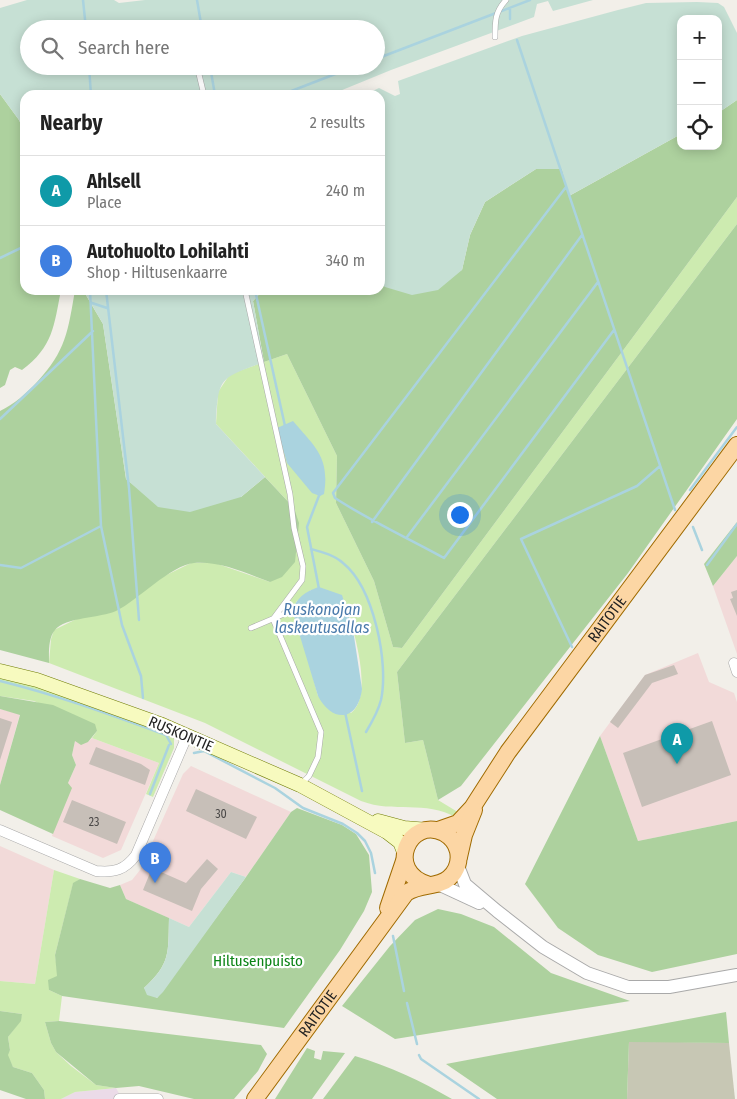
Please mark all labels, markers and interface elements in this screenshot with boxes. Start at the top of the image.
map controls [677,15,722,150]
button: + [677,15,722,60]
search box [20,20,385,75]
icon: search [38,34,66,62]
text: Search here [78,36,170,59]
button: − [677,60,722,105]
button: locate [677,105,722,150]
text: Nearby [40,110,102,136]
text: 2 results [310,113,365,132]
text: Ahlsell [87,170,141,193]
text: A [52,181,60,200]
text: 240 m [326,181,365,200]
text: Place [87,193,122,212]
text: Autohuolto Lohilahti [87,240,249,263]
text: B [52,251,60,270]
text: 340 m [326,251,365,270]
text: Shop · Hiltusenkaarre [87,263,227,282]
your location [447,502,473,528]
street label: RAITOTIE [584,592,630,646]
water label: Ruskonojan laskeutusallas [275,600,370,637]
street label: RUSKONTIE [146,712,216,756]
pin: A [661,723,693,764]
house number: 30 [215,807,227,821]
house number: 23 [89,815,99,829]
pin: B [139,842,171,883]
park label: Hiltusenpuisto [213,952,303,970]
street label: RAITOTIE [295,987,341,1040]

